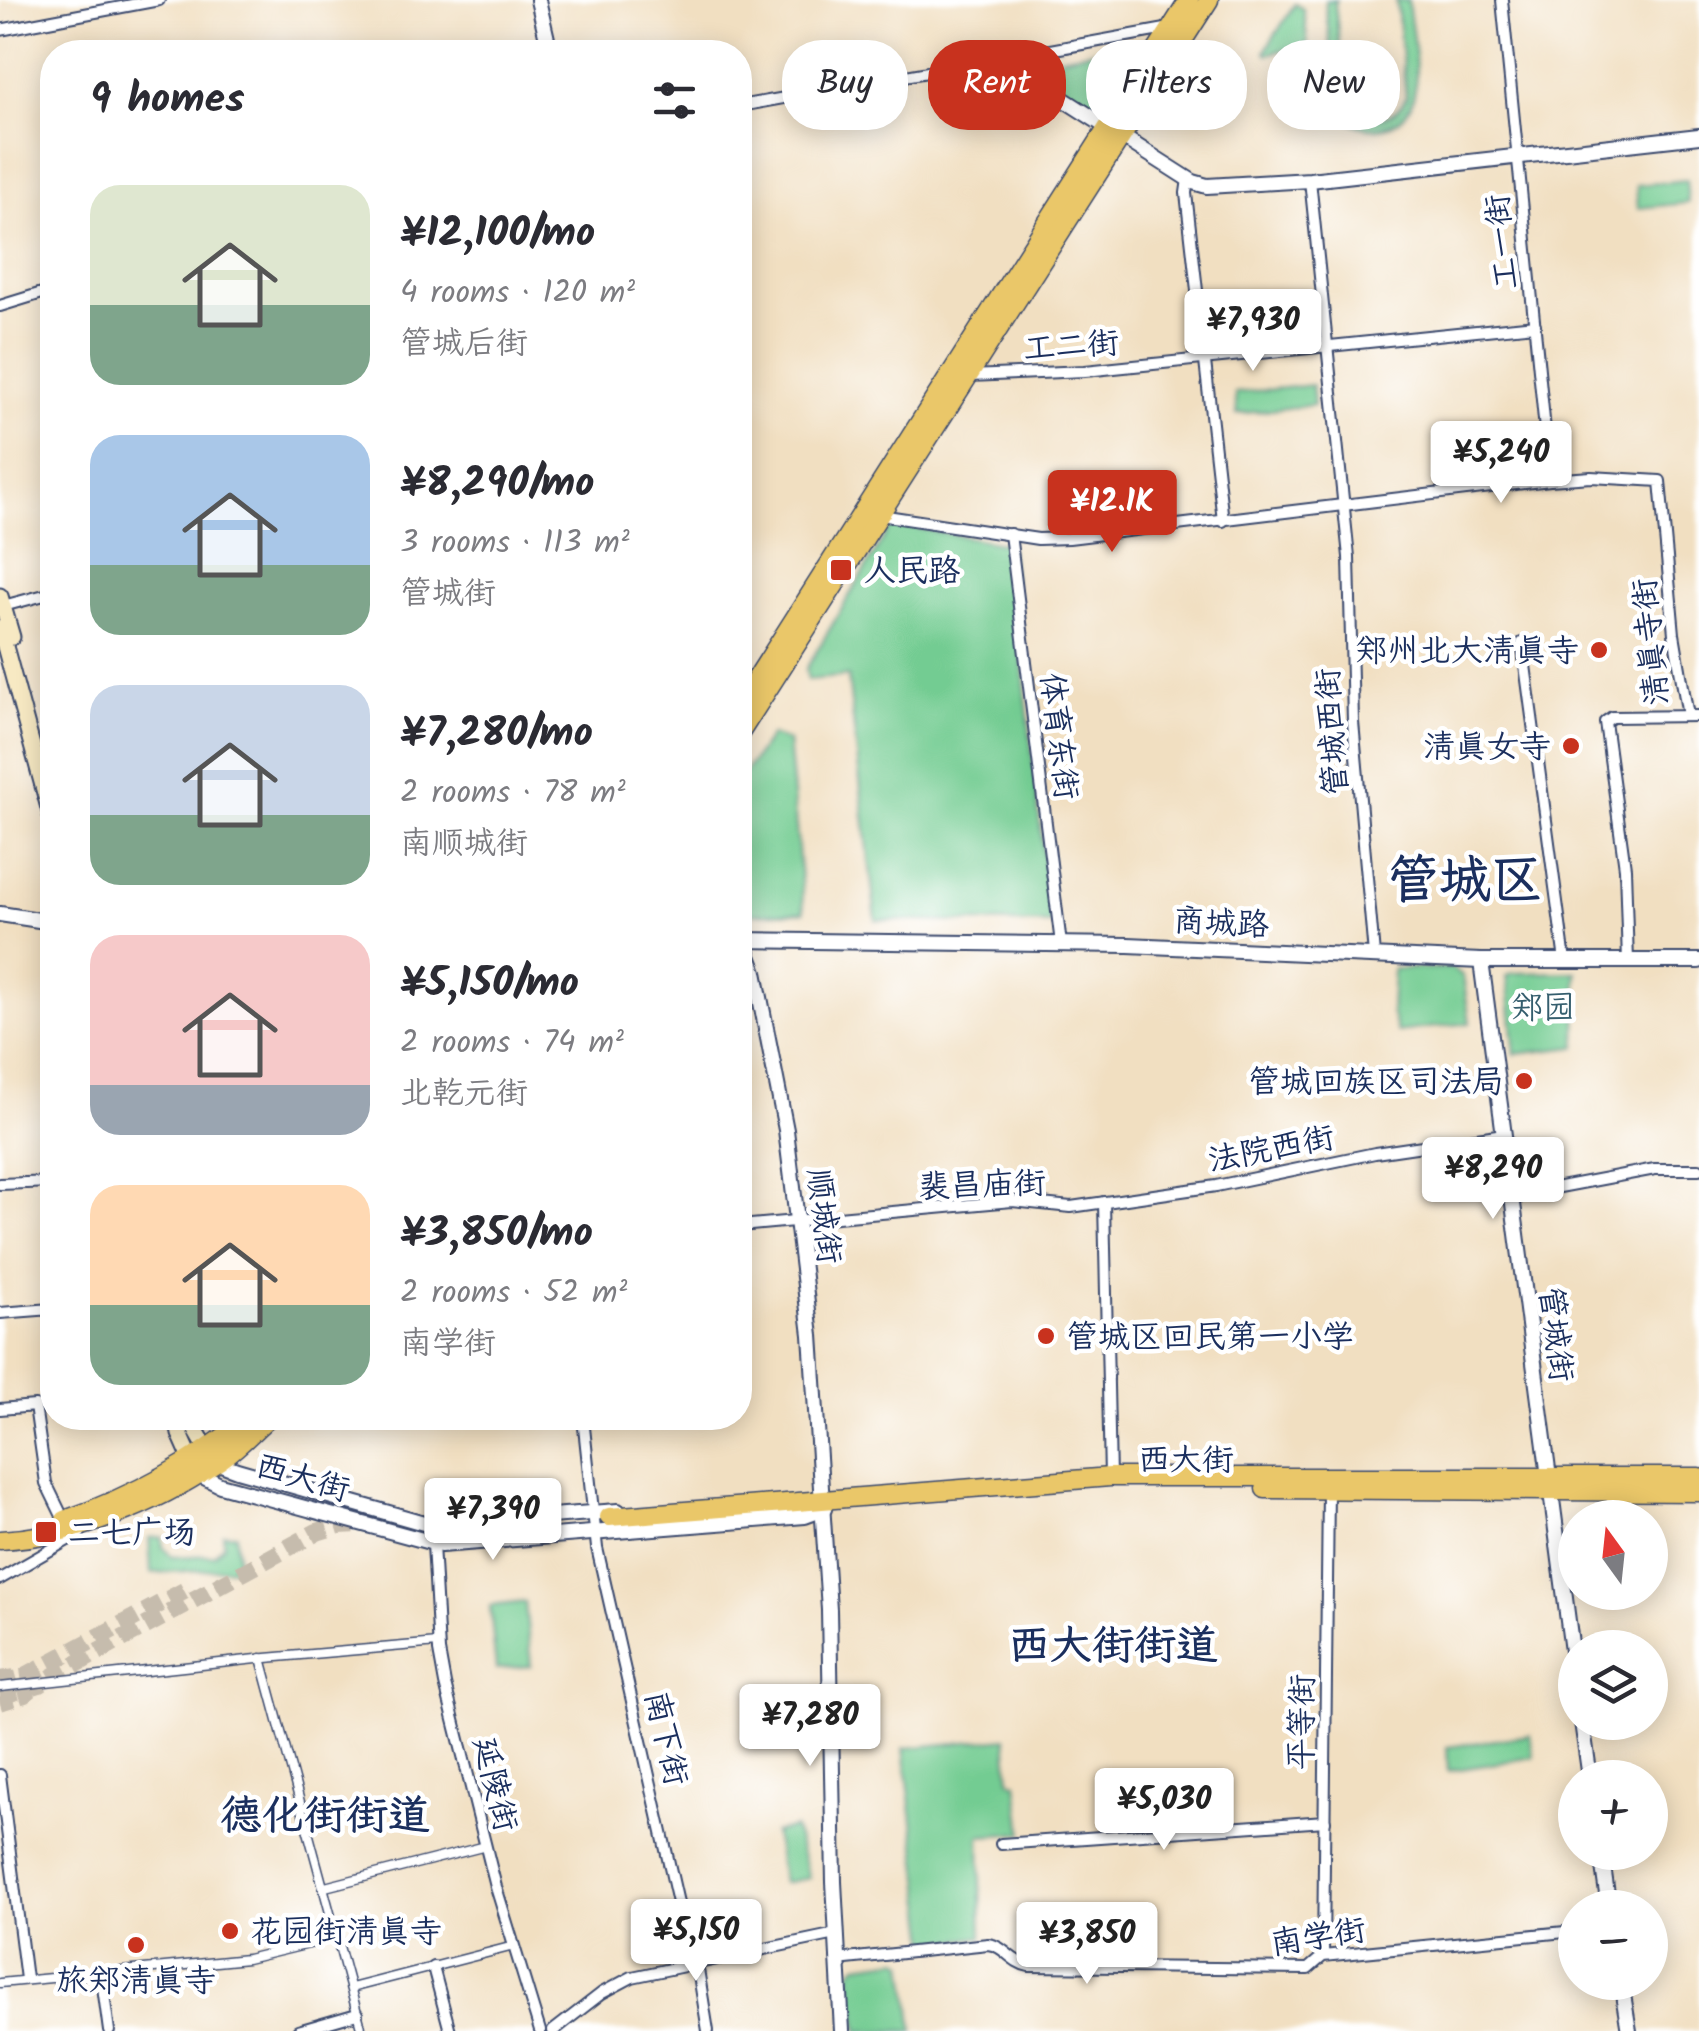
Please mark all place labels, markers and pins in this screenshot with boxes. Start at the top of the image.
pin: ¥7,930 [1172,289,1334,374]
pin: ¥5,240 [1420,421,1582,506]
pin: ¥12.1K [1031,470,1193,555]
place label: 人民路 [864,547,960,598]
marker: 人民路 [828,557,854,583]
place label: 郑州北大清真寺 [1355,627,1579,678]
marker: 郑州北大清真寺 [1588,639,1610,661]
place label: 清真女寺 [1423,723,1551,774]
marker: 清真女寺 [1560,735,1582,757]
place label: 管城回族区司法局 [1248,1058,1504,1109]
marker: 管城回族区司法局 [1513,1070,1535,1092]
pin: ¥8,290 [1412,1137,1574,1222]
place label: 管城区回民第一小学 [1066,1313,1354,1364]
marker: 管城区回民第一小学 [1035,1325,1057,1347]
pin: ¥7,390 [412,1478,574,1563]
place label: 二七广场 [68,1509,196,1560]
marker: 二七广场 [33,1519,59,1545]
pin: ¥7,280 [729,1684,891,1769]
pin: ¥5,030 [1083,1768,1245,1853]
pin: ¥5,150 [615,1899,777,1984]
pin: ¥3,850 [1006,1902,1168,1987]
place label: 花园街清真寺 [250,1908,442,1959]
marker: 花园街清真寺 [219,1920,241,1942]
marker: 旅郑清真寺 [125,1934,147,1956]
place label: 旅郑清真寺 [56,1957,216,2008]

